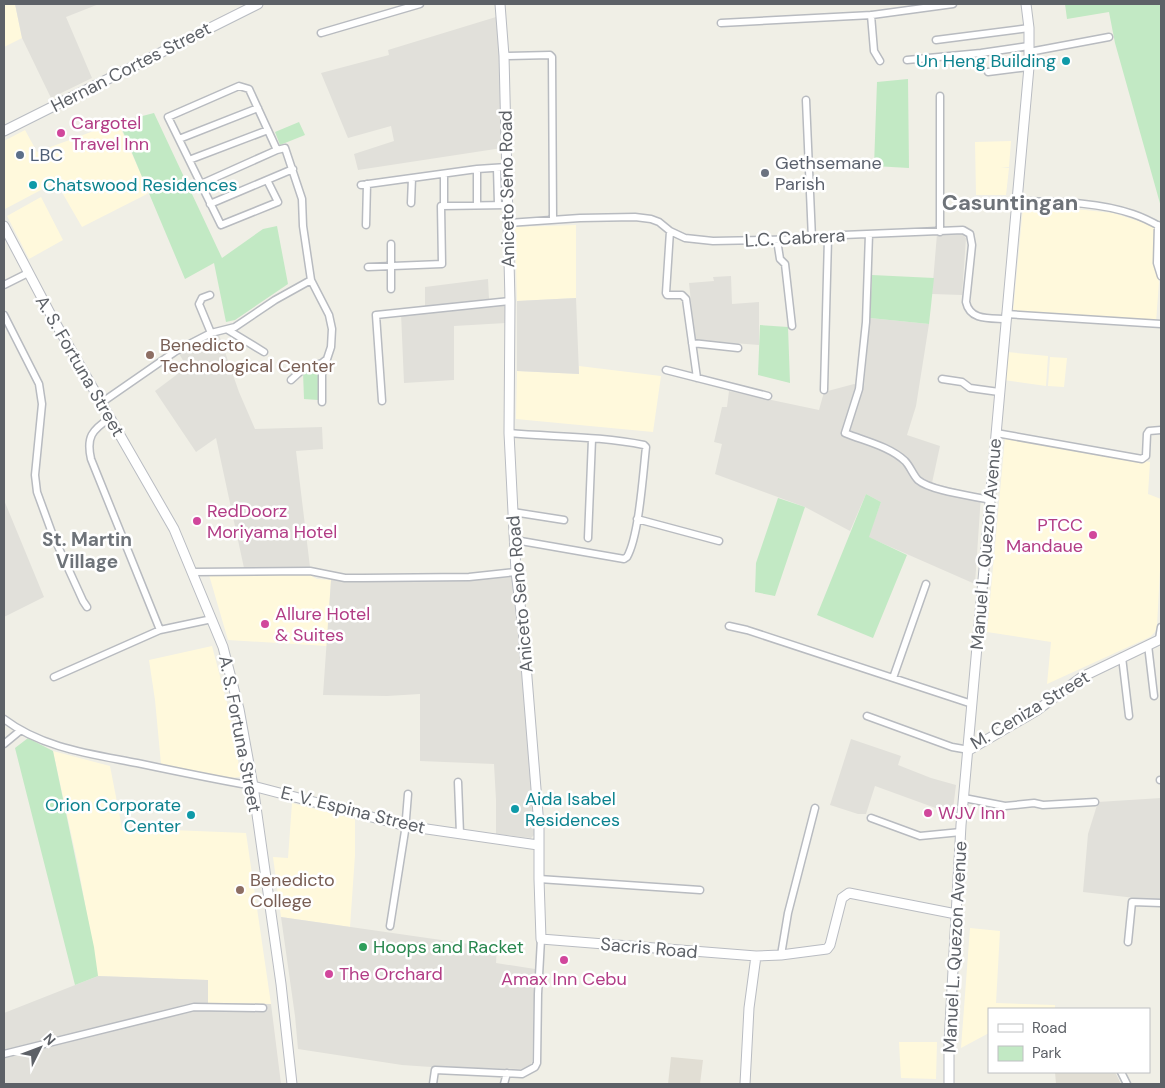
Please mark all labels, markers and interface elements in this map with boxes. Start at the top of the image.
street label: Hernan Cortes Street [47,16,215,118]
place label: Un Heng Building [916,49,1056,73]
marker: Un Heng Building [1060,55,1072,67]
street label: Aniceto Seno Road [494,110,520,268]
place label: Cargotel Travel Inn [71,111,149,156]
marker: Cargotel Travel Inn [55,127,67,139]
place label: LBC [30,143,63,167]
marker: LBC [14,149,26,161]
place label: Gethsemane Parish [775,151,882,196]
marker: Gethsemane Parish [759,167,771,179]
place label: Chatswood Residences [43,173,238,197]
marker: Chatswood Residences [27,179,39,191]
district label: Casuntingan [942,188,1078,217]
street label: L.C. Cabrera [744,223,846,253]
street label: A. S. Fortuna Street [30,291,130,441]
place label: Benedicto Technological Center [160,333,335,378]
marker: Benedicto Technological Center [144,349,156,361]
street label: Manuel L. Quezon Avenue [965,437,1007,651]
place label: RedDoorz Moriyama Hotel [207,499,337,544]
place label: PTCC Mandaue [1006,513,1083,558]
marker: RedDoorz Moriyama Hotel [191,515,203,527]
street label: Aniceto Seno Road [501,515,539,673]
district label: St. Martin Village [42,527,132,574]
marker: PTCC Mandaue [1087,529,1099,541]
place label: Allure Hotel & Suites [275,602,370,647]
marker: Allure Hotel & Suites [259,618,271,630]
street label: A. S. Fortuna Street [213,654,267,814]
street label: M. Ceniza Street [966,665,1094,755]
street label: E. V. Espina Street [278,780,428,840]
place label: Aida Isabel Residences [525,787,620,832]
place label: Orion Corporate Center [45,793,181,838]
place label: WJV Inn [938,801,1005,825]
marker: Aida Isabel Residences [509,803,521,815]
marker: WJV Inn [922,807,934,819]
marker: Orion Corporate Center [185,809,197,821]
street label: Manuel L. Quezon Avenue [937,840,973,1054]
place label: Benedicto College [250,868,335,913]
marker: Benedicto College [234,884,246,896]
street label: Sacris Road [600,932,698,964]
place label: Hoops and Racket [373,935,524,959]
marker: Hoops and Racket [357,941,369,953]
marker: Amax Inn Cebu [558,954,570,966]
place label: The Orchard [339,962,443,986]
place label: Amax Inn Cebu [501,967,627,991]
marker: The Orchard [323,968,335,980]
legend [988,1008,1150,1073]
text: Road [1032,1018,1067,1038]
north arrow [15,1023,65,1073]
text: N [40,1029,60,1049]
text: Park [1032,1043,1062,1063]

